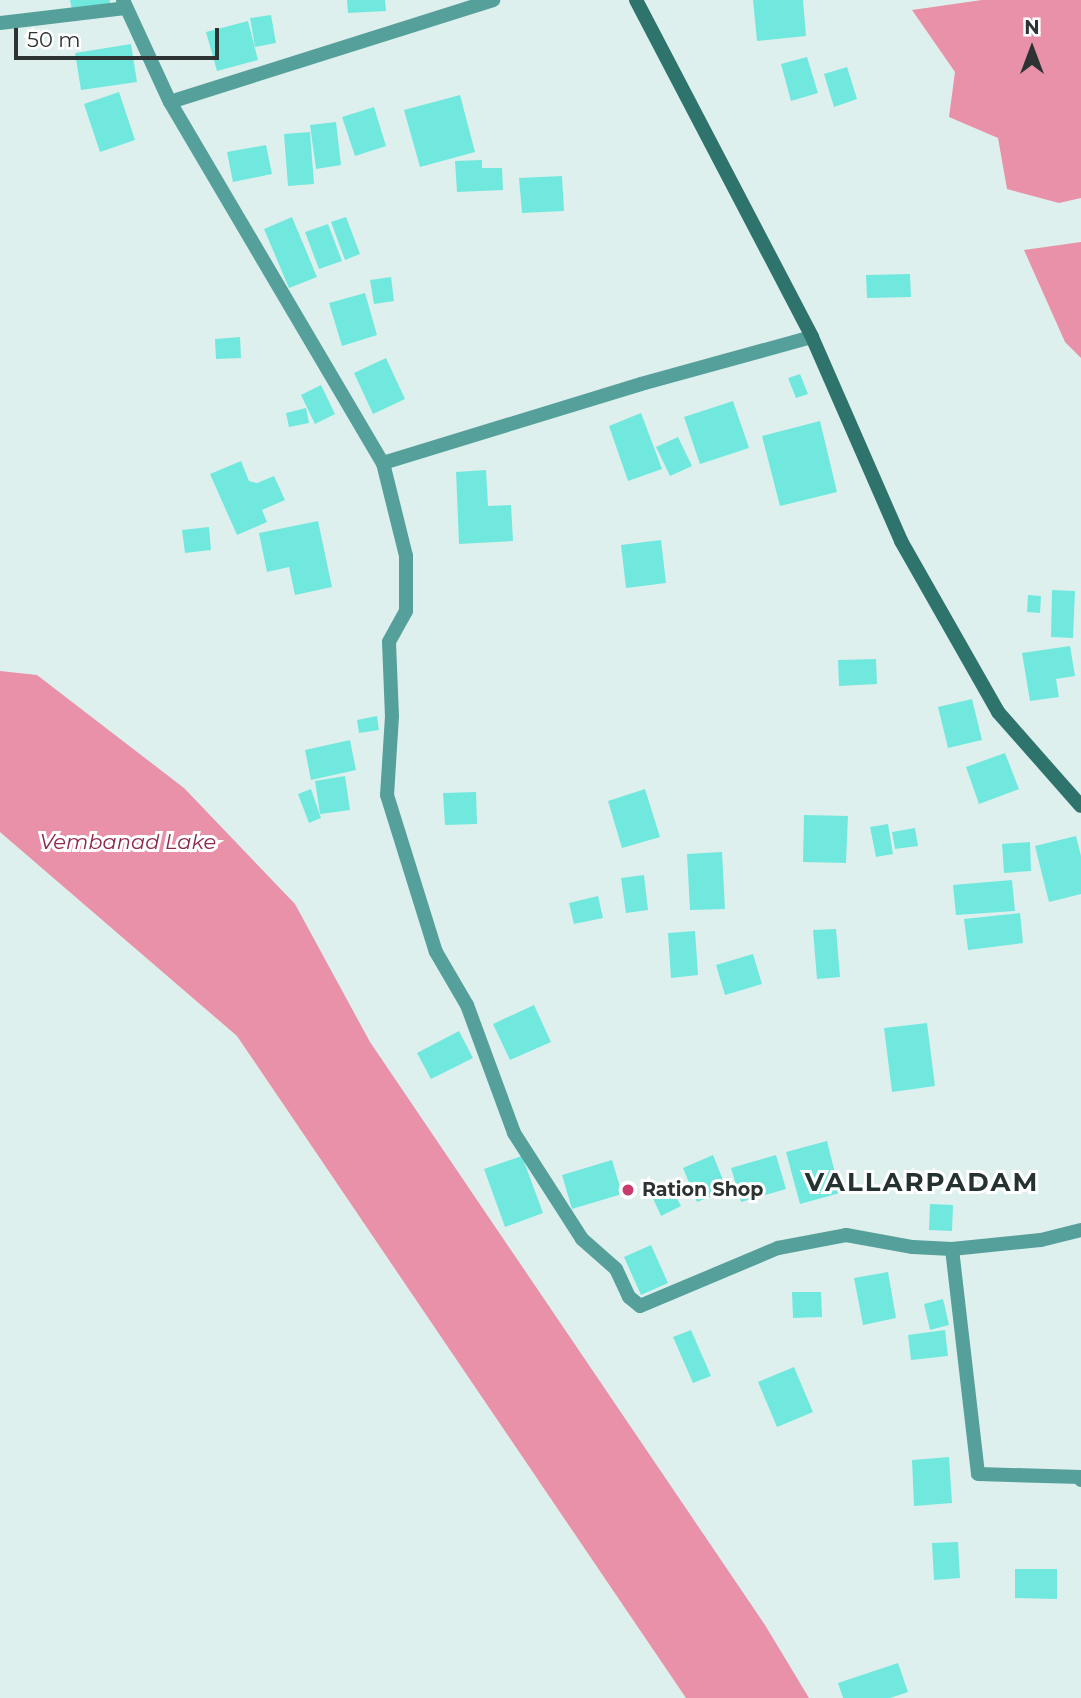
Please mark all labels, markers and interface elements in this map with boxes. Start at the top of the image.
scale bar [18,14,222,58]
north arrow [997,14,1067,84]
text: N [1024,16,1040,39]
text: 50 m [27,27,81,52]
water label: Vembanad Lake [40,829,216,855]
district label: VALLARPADAM [806,1167,1038,1199]
place label: Ration Shop [642,1179,763,1201]
marker: Ration Shop [620,1182,636,1198]

